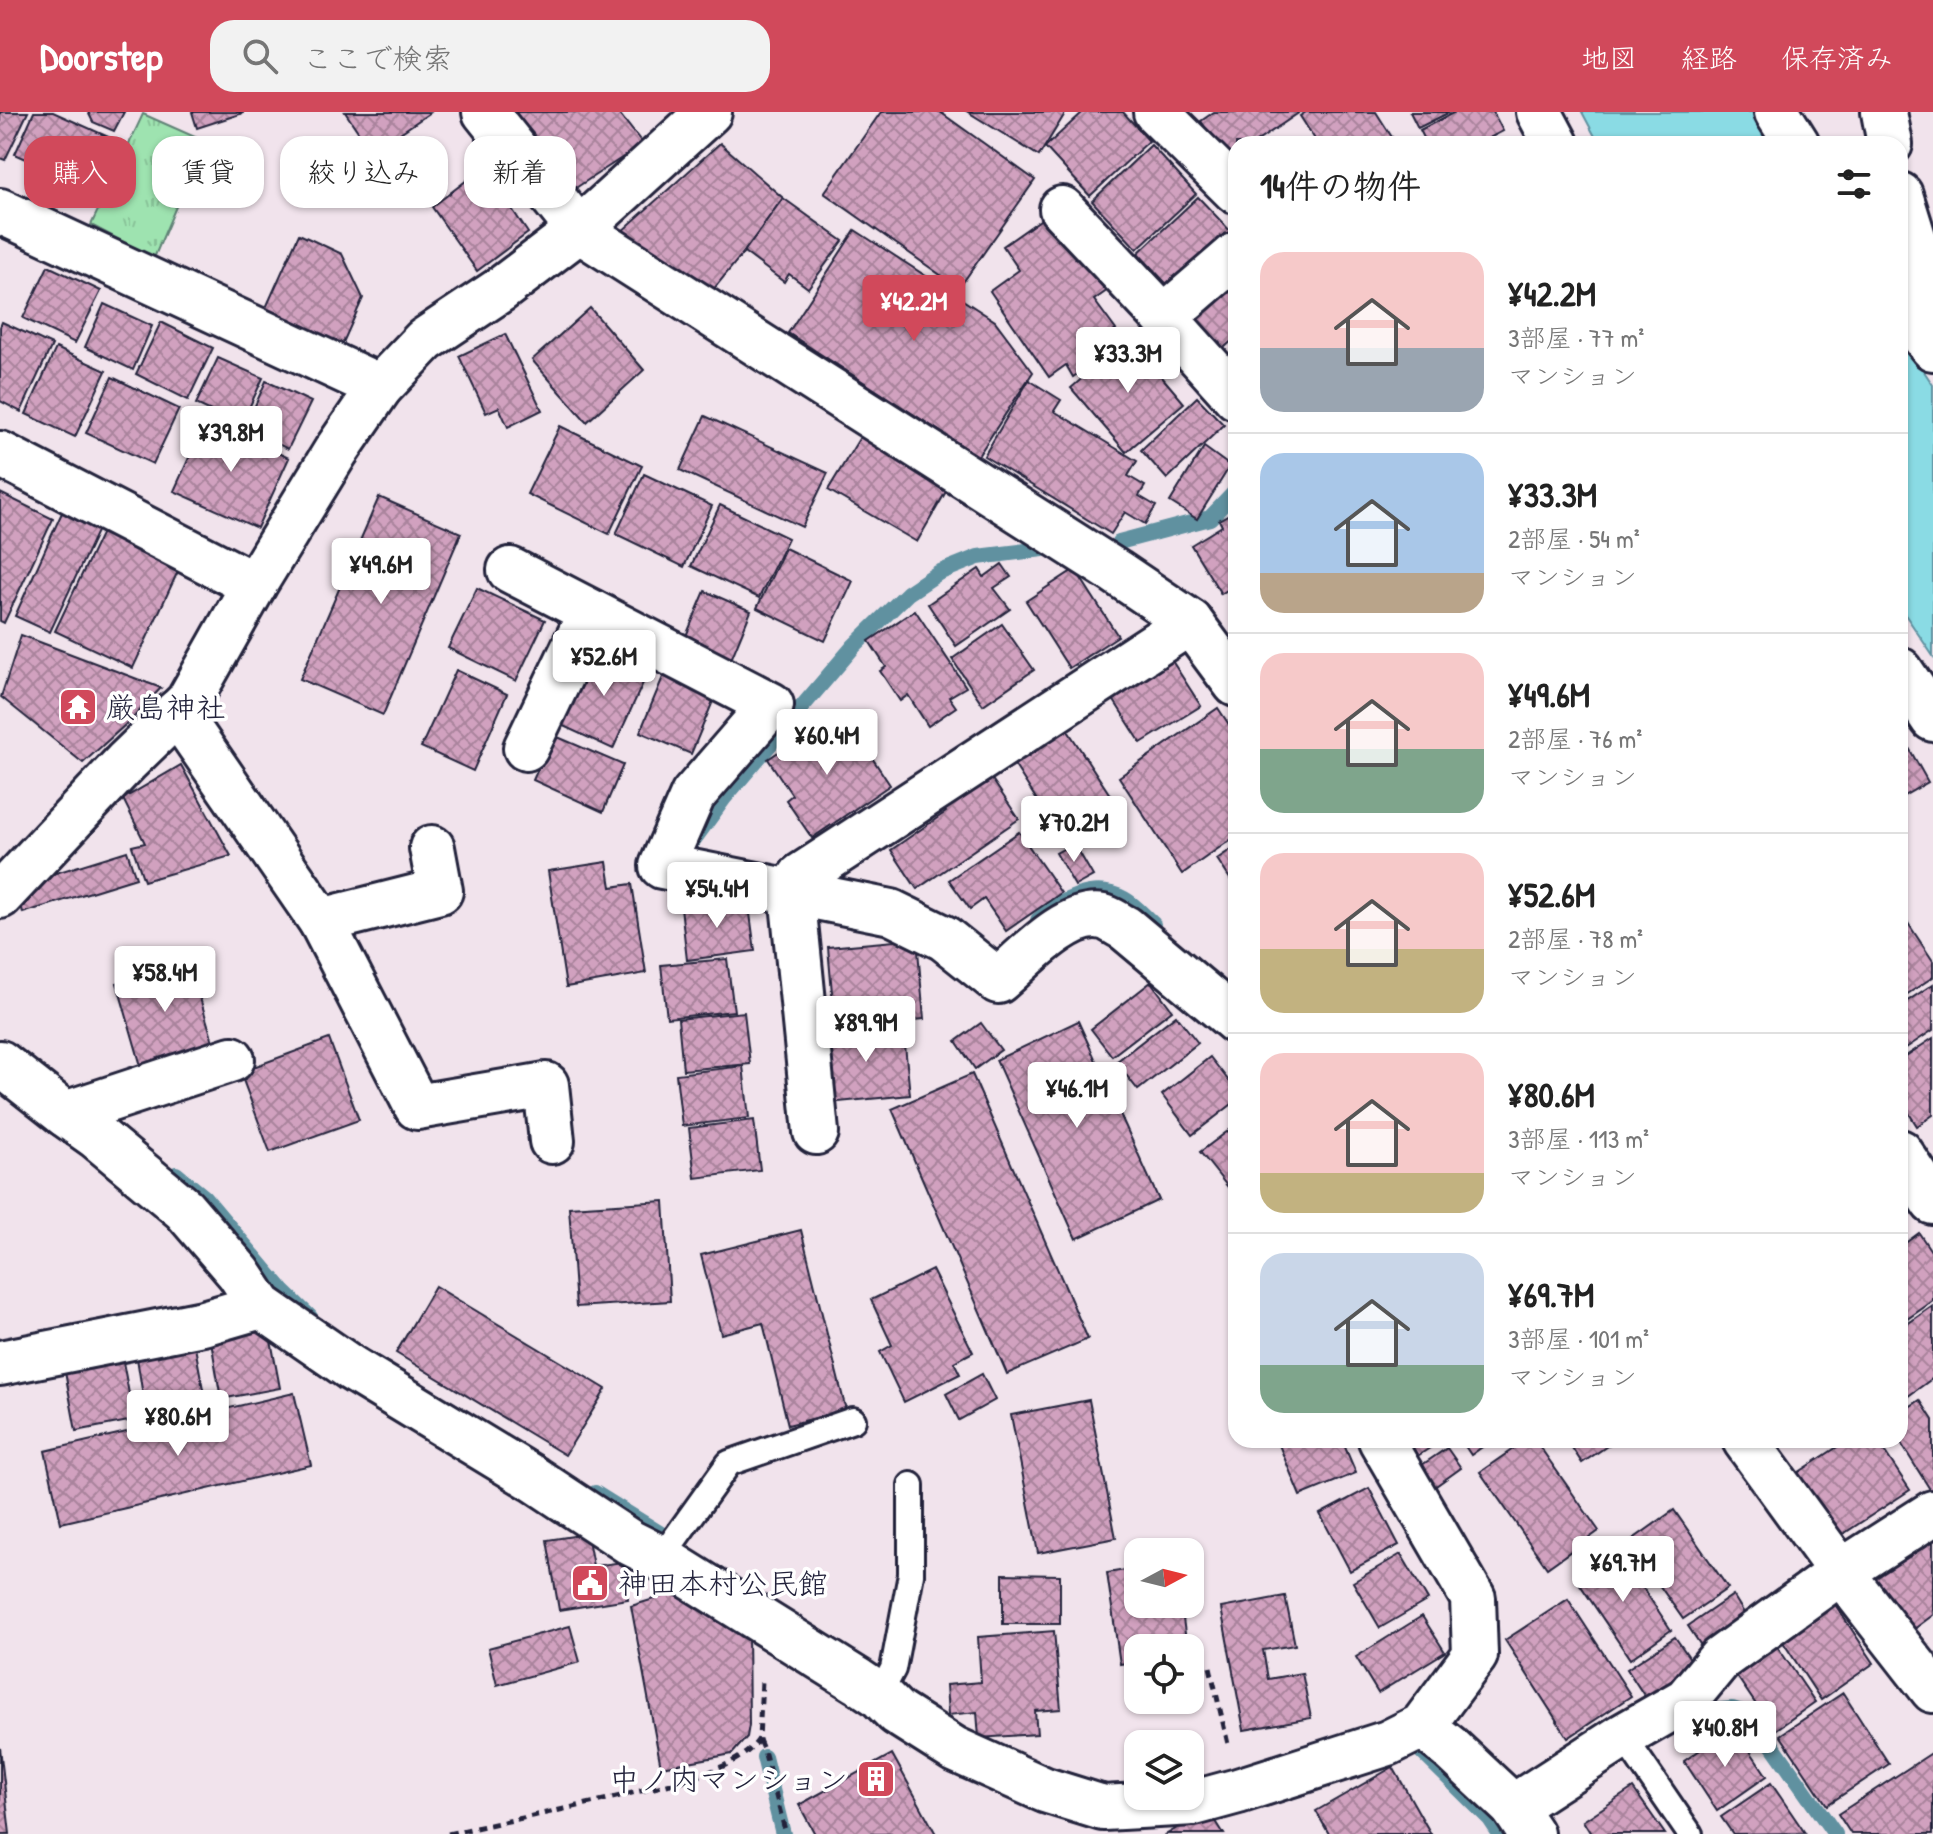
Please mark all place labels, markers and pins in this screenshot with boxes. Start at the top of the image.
pin: ¥42.2M [849,275,979,343]
pin: ¥33.3M [1063,327,1193,395]
pin: ¥39.8M [166,406,296,474]
pin: ¥49.6M [316,538,446,606]
pin: ¥52.6M [539,630,669,698]
temple icon: 厳島神社 [57,686,99,728]
place label: 厳島神社 [106,687,226,727]
pin: ¥60.4M [762,709,892,777]
pin: ¥70.2M [1009,796,1139,864]
pin: ¥54.4M [652,862,782,930]
pin: ¥58.4M [100,946,230,1014]
pin: ¥89.9M [801,996,931,1064]
pin: ¥46.1M [1012,1062,1142,1130]
pin: ¥80.6M [113,1390,243,1458]
pin: ¥69.7M [1558,1536,1688,1604]
public building icon: 神田本村公民館 [569,1562,611,1604]
place label: 神田本村公民館 [618,1563,828,1603]
pin: ¥40.8M [1660,1701,1790,1769]
building icon: 中ノ内マンション [855,1758,897,1800]
place label: 中ノ内マンション [609,1759,848,1799]

